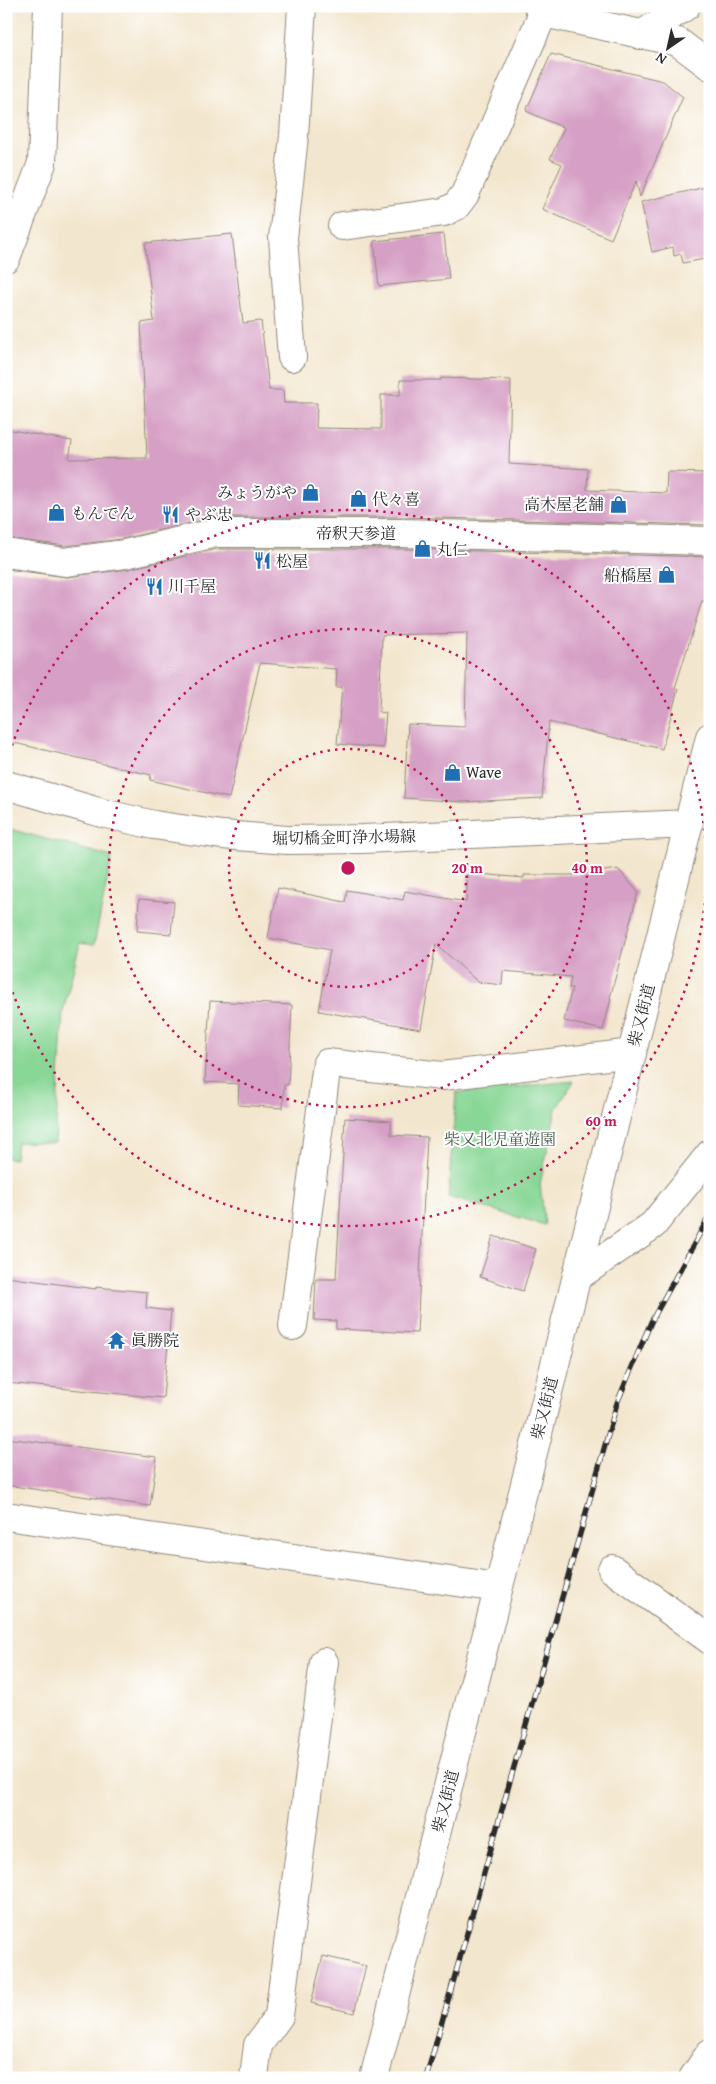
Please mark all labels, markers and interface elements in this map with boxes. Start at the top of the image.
north arrow [644,22,694,72]
text: N [651,48,670,70]
place label: みょうがや [217,480,297,504]
shop icon: みょうがや [301,482,321,502]
place label: 代々喜 [372,487,420,511]
shop icon: 代々喜 [348,489,368,509]
place label: 高木屋老舗 [524,492,604,516]
shop icon: 高木屋老舗 [608,494,628,514]
place label: もんでん [71,501,135,525]
place label: やぶ忠 [185,502,233,526]
shop icon: もんでん [47,503,67,523]
restaurant icon: やぶ忠 [161,504,181,524]
street label: 帝釈天参道 [316,521,396,545]
place label: 丸仁 [436,537,468,561]
shop icon: 丸仁 [412,539,432,559]
place label: 松屋 [276,549,308,573]
restaurant icon: 松屋 [252,551,272,571]
place label: 船橋屋 [604,563,652,587]
shop icon: 船橋屋 [656,565,676,585]
place label: 川千屋 [168,574,216,598]
restaurant icon: 川千屋 [144,576,164,596]
place label: Wave [466,760,501,784]
shop icon: Wave [442,762,462,782]
street label: 堀切橋金町浄水場線 [272,824,416,850]
text: 20 m [451,857,483,878]
text: 40 m [571,857,603,878]
centre of rings [339,859,357,877]
street label: 柴又街道 [622,981,660,1049]
text: 60 m [585,1110,617,1131]
park label: 柴又北児童遊園 [444,1127,556,1151]
place label: 眞勝院 [131,1328,179,1352]
temple icon: 眞勝院 [107,1330,127,1350]
street label: 柴又街道 [525,1374,563,1442]
street label: 柴又街道 [426,1767,464,1835]

